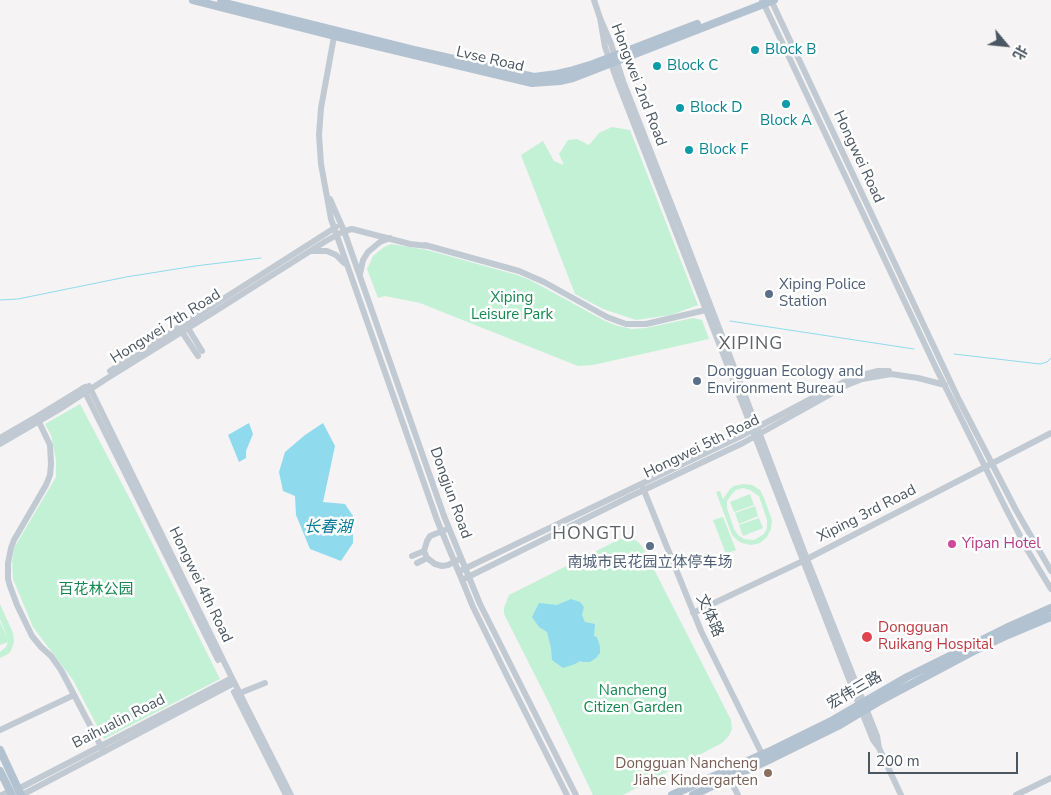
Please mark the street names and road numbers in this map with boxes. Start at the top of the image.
street label: Hongwei 2nd Road [606,21,670,149]
street label: Lvse Road [454,43,526,77]
street label: Hongwei Road [829,108,887,206]
street label: Hongwei 7th Road [108,286,224,368]
street label: Hongwei 5th Road [641,411,763,483]
street label: Dongjun Road [425,445,475,541]
street label: Xiping 3rd Road [815,481,919,547]
street label: Hongwei 4th Road [164,524,236,646]
street label: 文体路 [692,592,726,640]
street label: 宏伟三路 [825,668,885,714]
street label: Baihualin Road [70,691,168,753]

